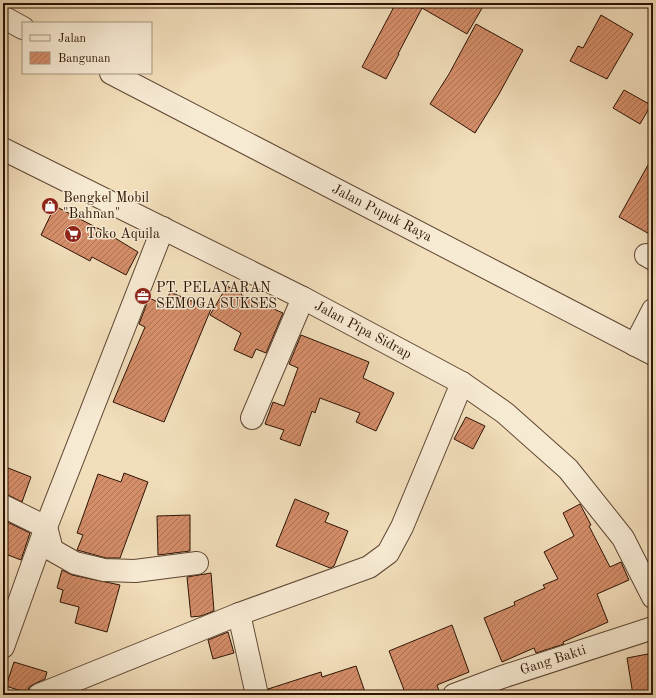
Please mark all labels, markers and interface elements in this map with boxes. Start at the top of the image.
legend [22,22,152,74]
text: Jalan [58,33,87,45]
text: Bangunan [58,53,111,65]
street label: Jalan Pupuk Raya [330,182,434,244]
place label: Bengkel Mobil "Bahnan" [63,191,149,221]
shop icon: Bengkel Mobil "Bahnan" [40,196,60,216]
supermarket icon: Toko Aquila [63,224,83,244]
place label: Toko Aquila [86,227,160,241]
place label: PT. PELAYARAN SEMOGA SUKSES [156,281,277,311]
office icon: PT. PELAYARAN SEMOGA SUKSES [133,286,153,306]
street label: Jalan Pipa Sidrap [312,299,414,361]
street label: Gang Bakti [518,643,588,677]

